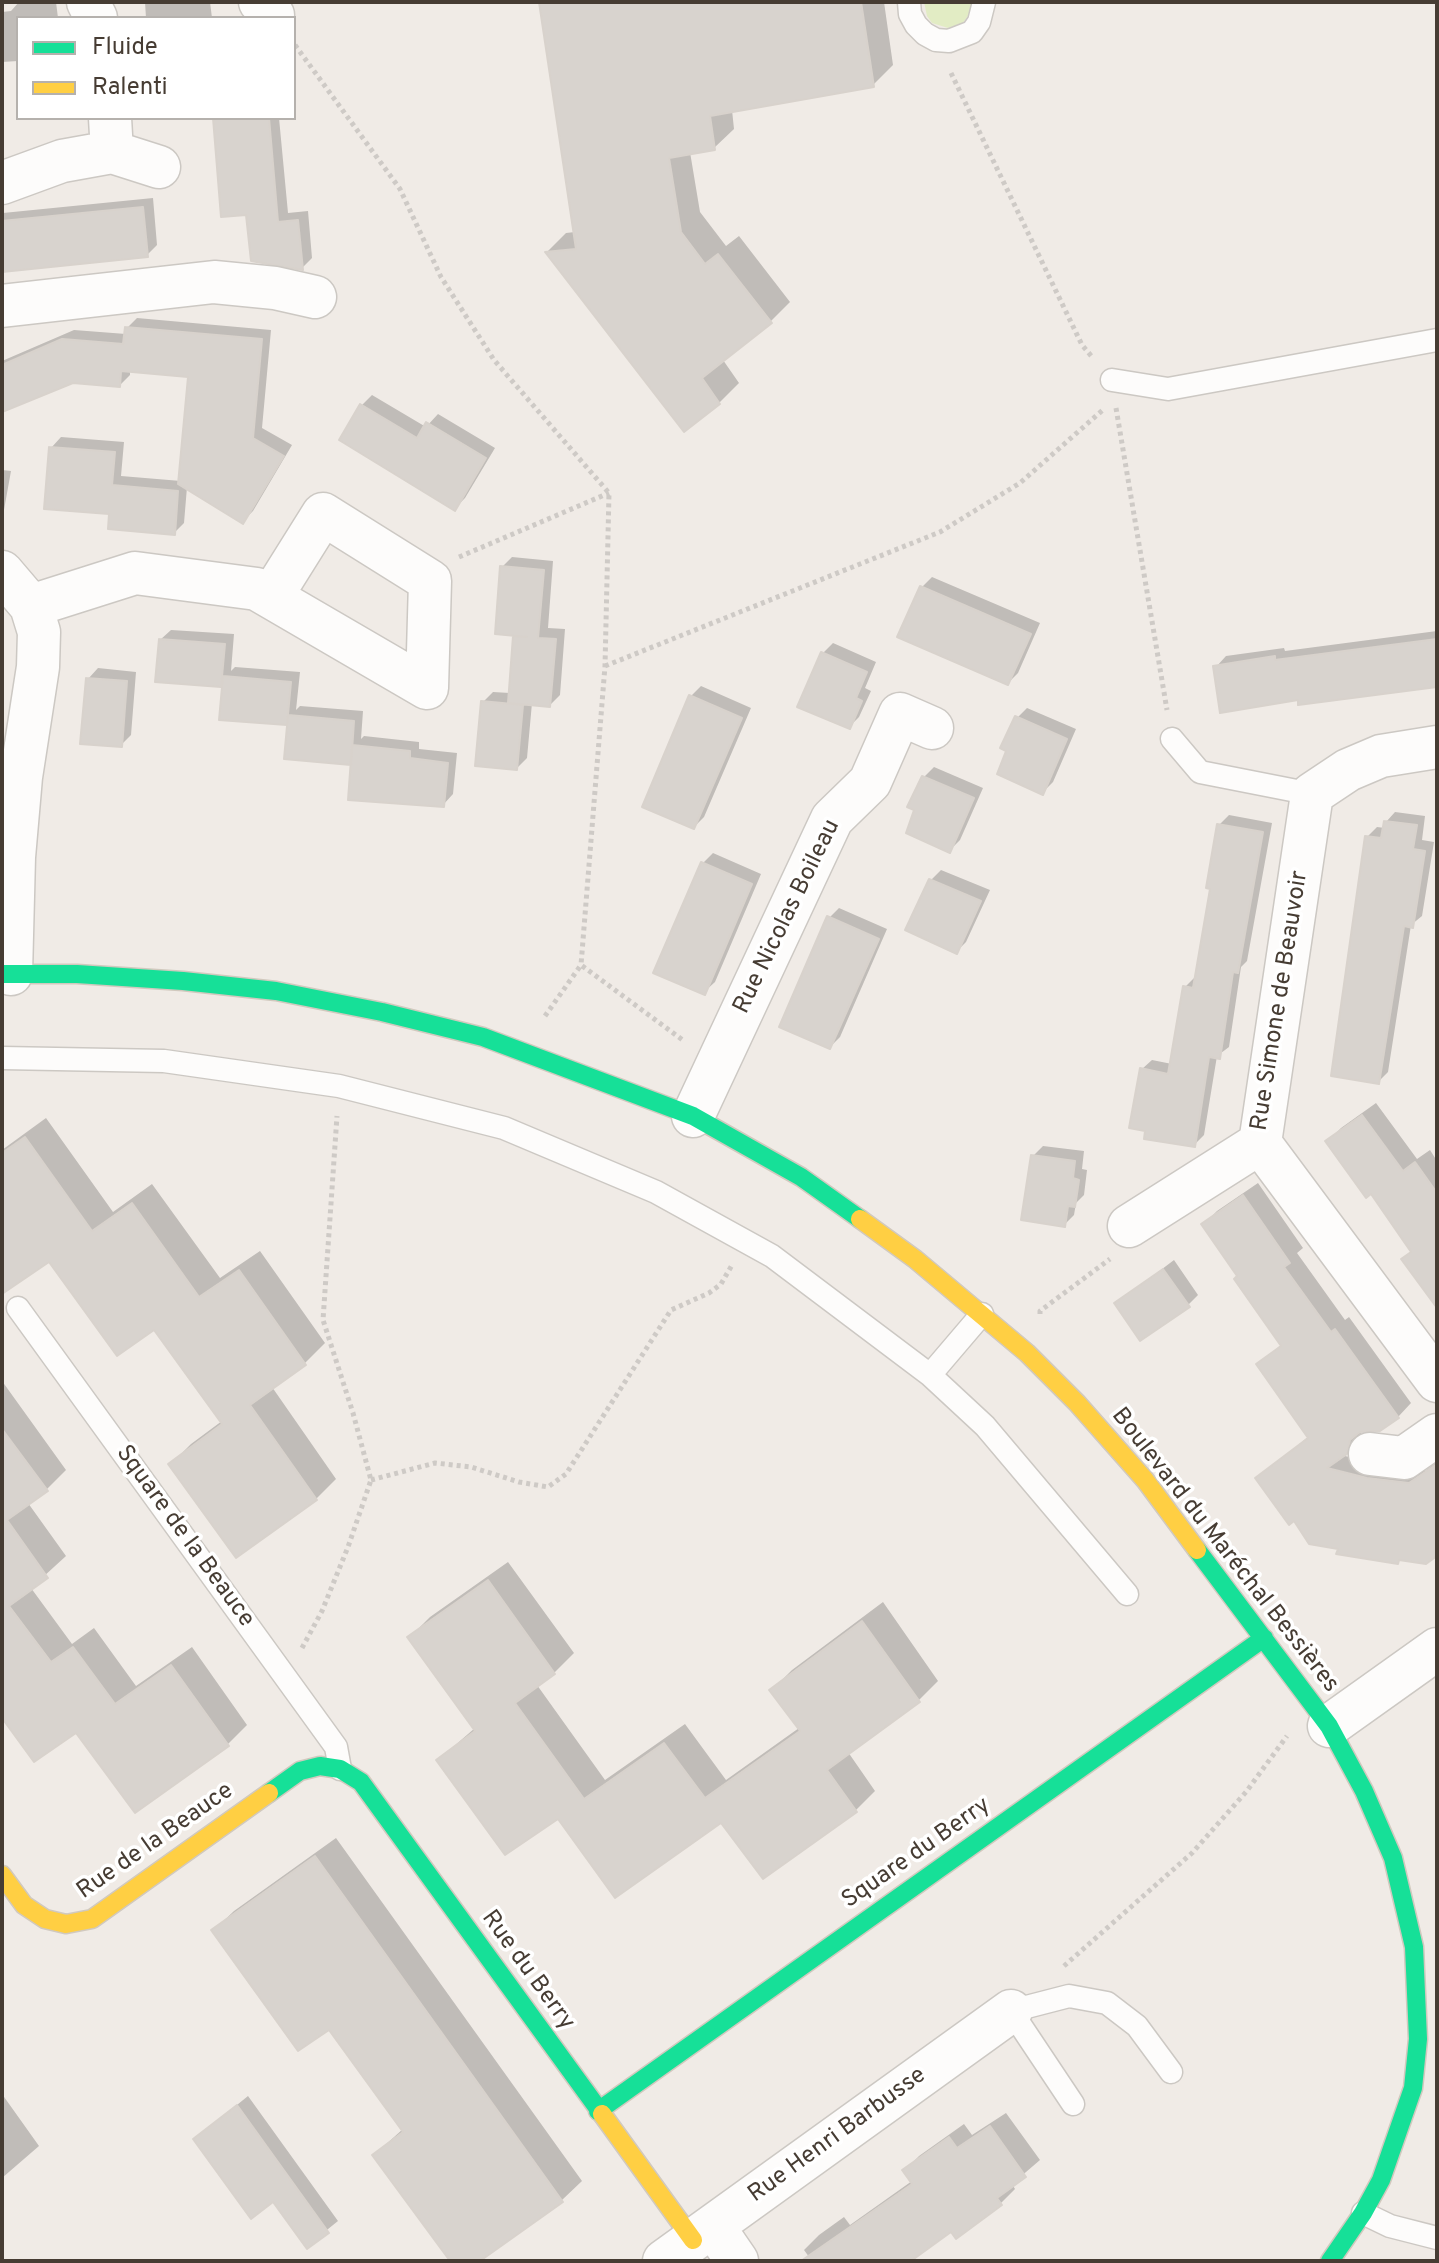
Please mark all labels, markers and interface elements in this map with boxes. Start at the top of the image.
legend [16,16,296,120]
text: Fluide [92,33,158,63]
text: Ralenti [92,73,168,103]
street label: Rue Nicolas Boileau [728,815,848,1019]
street label: Rue Simone de Beauvoir [1246,869,1316,1133]
street label: Boulevard du Maréchal Bessières [1104,1403,1344,1699]
street label: Square de la Beauce [108,1440,260,1634]
street label: Rue de la Beauce [72,1777,240,1907]
street label: Square du Berry [837,1792,997,1916]
street label: Rue du Berry [474,1906,580,2036]
street label: Rue Henri Barbusse [744,2062,932,2210]

